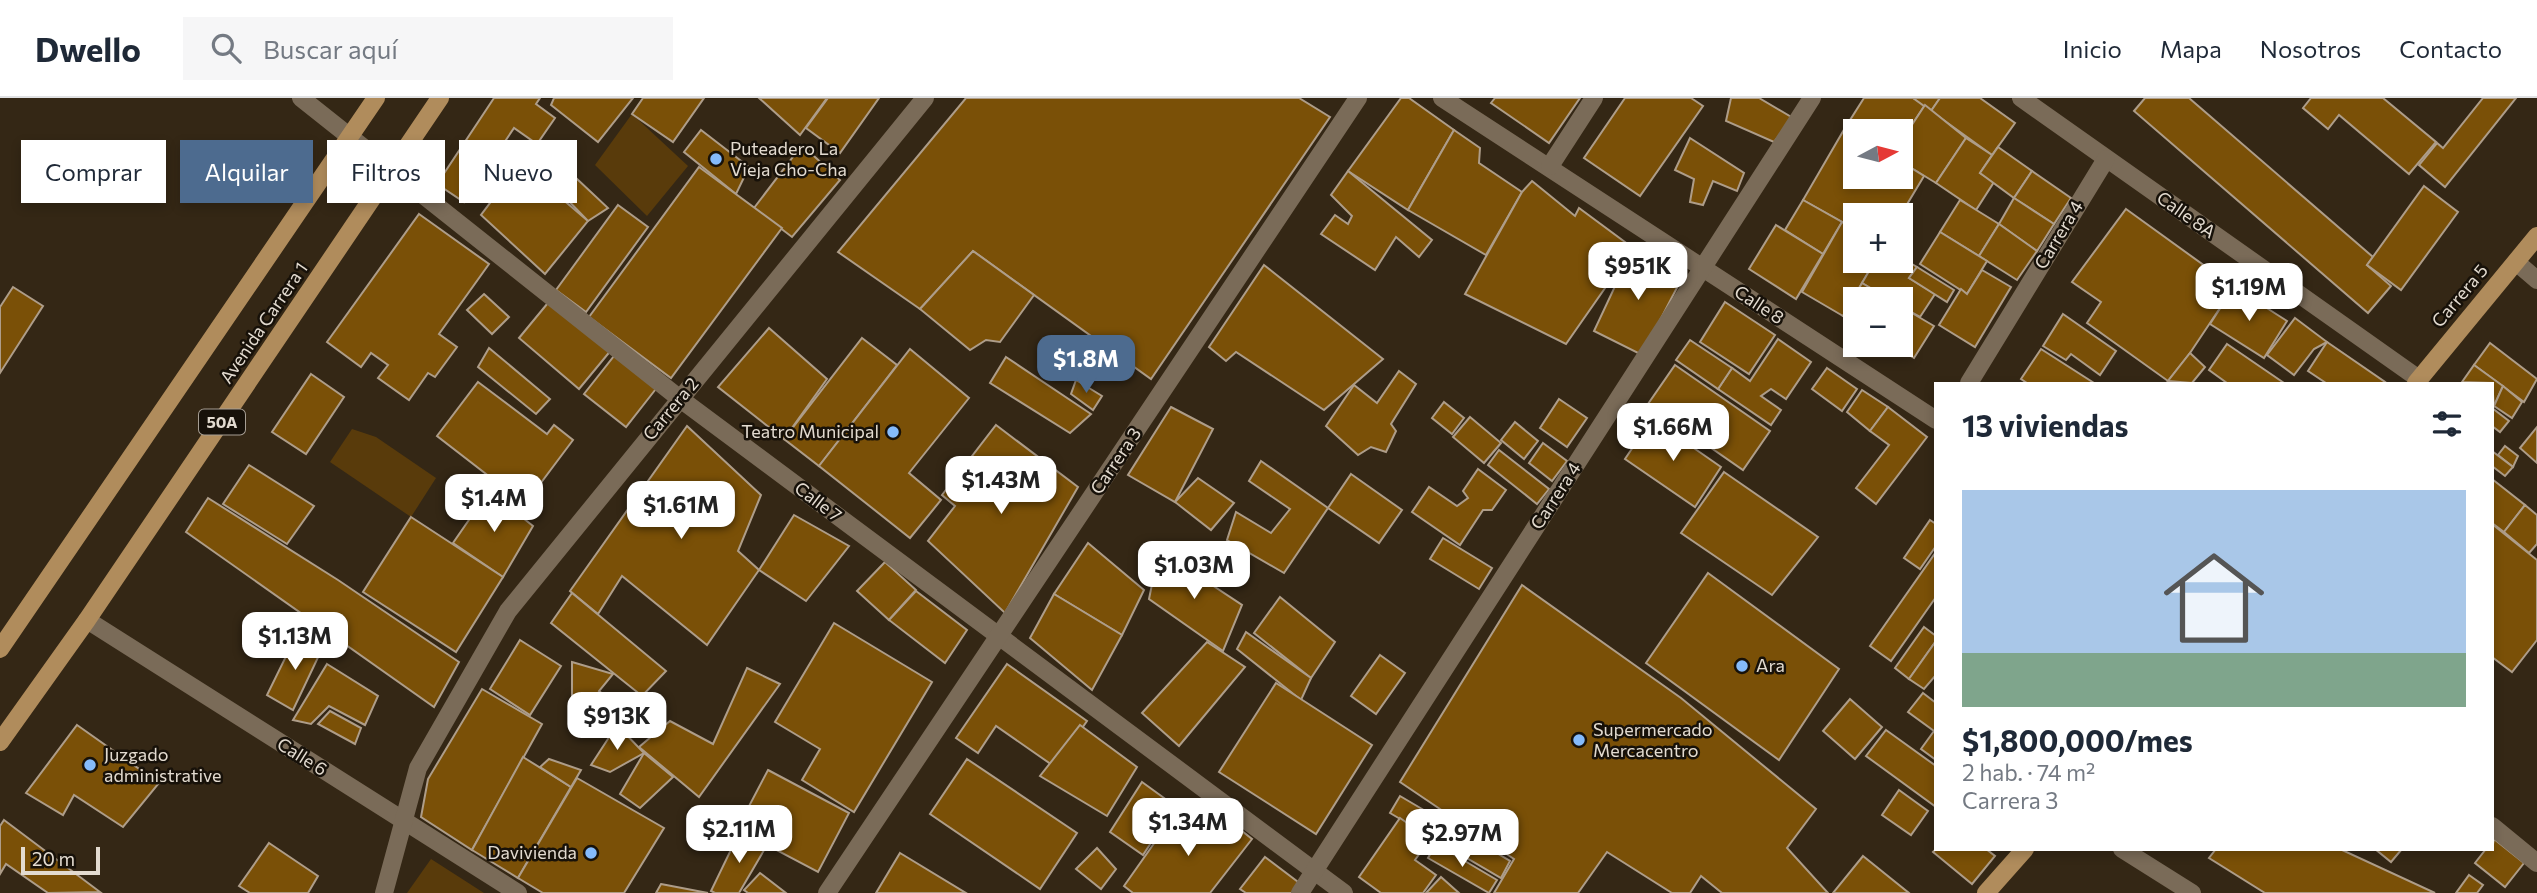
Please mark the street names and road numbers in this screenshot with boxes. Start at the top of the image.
street label: Calle 8A [2153,186,2220,242]
street label: Carrera 4 [2029,196,2087,273]
street label: Avenida Carrera 1 [215,258,312,387]
street label: Carrera 5 [2427,259,2492,331]
street label: Calle 8 [1731,280,1789,328]
street label: Carrera 2 [638,372,703,444]
road number: 50A [199,410,245,434]
street label: Carrera 3 [1085,423,1145,498]
street label: Carrera 4 [1525,457,1585,533]
street label: Calle 7 [791,476,847,526]
street label: Calle 6 [273,732,332,780]

